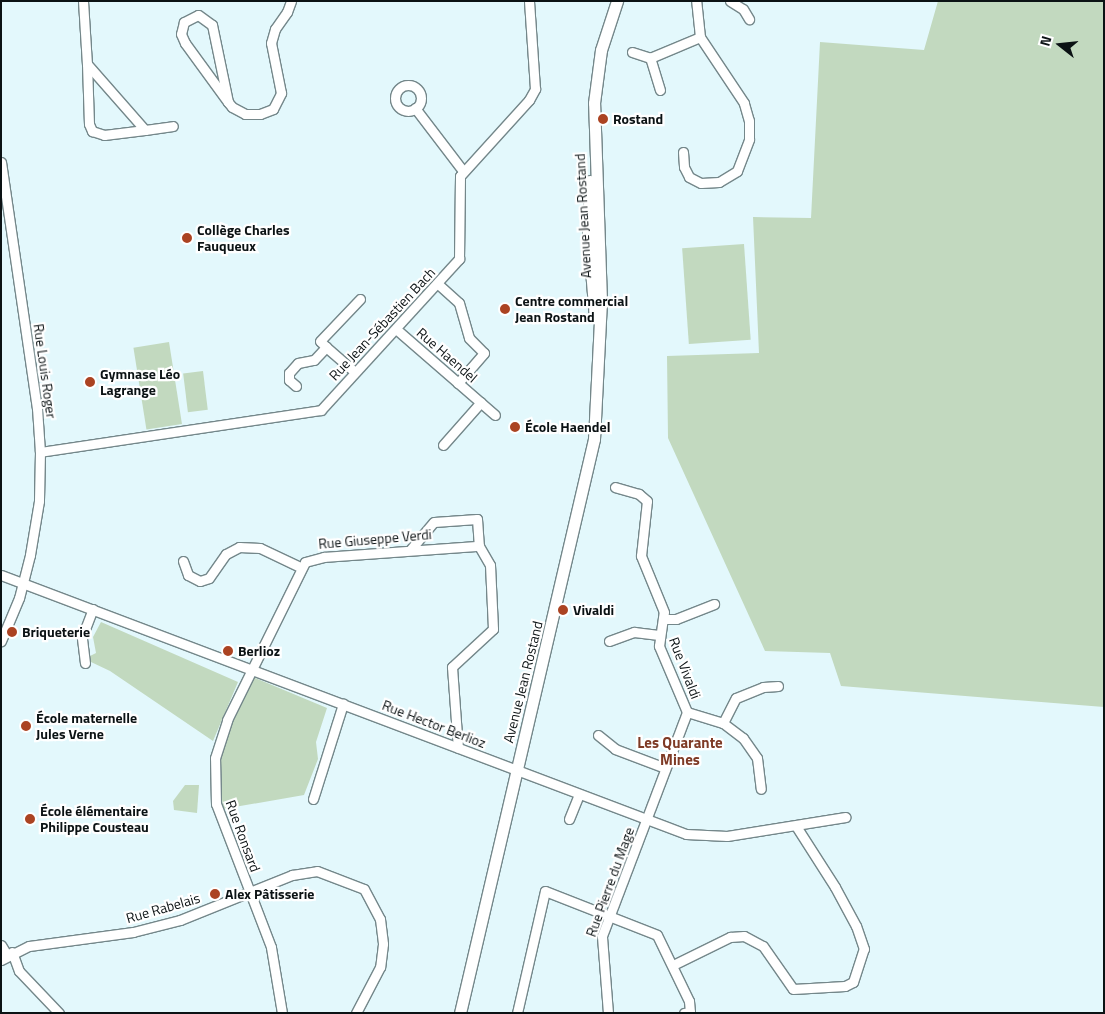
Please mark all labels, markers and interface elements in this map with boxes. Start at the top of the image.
north arrow [1035,20,1085,70]
text: N [1034,33,1057,48]
place label: Rostand [613,111,663,127]
marker: Rostand [597,113,609,125]
street label: Avenue Jean Rostand [571,153,595,279]
place label: Collège Charles Fauqueux [197,222,290,254]
marker: Collège Charles Fauqueux [181,232,193,244]
street label: Rue Jean-Sébastien Bach [325,264,439,384]
place label: Centre commercial Jean Rostand [515,293,628,326]
marker: Centre commercial Jean Rostand [499,303,511,315]
street label: Rue Louis Roger [30,323,60,419]
street label: Rue Haendel [413,324,481,386]
place label: Gymnase Léo Lagrange [100,366,180,398]
marker: Gymnase Léo Lagrange [84,376,96,388]
place label: École Haendel [525,419,610,435]
marker: École Haendel [509,421,521,433]
street label: Rue Giuseppe Verdi [318,526,432,552]
place label: Vivaldi [573,602,614,618]
marker: Vivaldi [557,604,569,616]
street label: Avenue Jean Rostand [500,619,546,745]
place label: Briqueterie [22,624,90,640]
marker: Briqueterie [6,626,18,638]
street label: Rue Vivaldi [666,635,704,701]
place label: Berlioz [238,643,280,659]
marker: Berlioz [222,645,234,657]
street label: Rue Hector Berlioz [380,697,488,751]
place label: École maternelle Jules Verne [36,710,137,742]
marker: École maternelle Jules Verne [20,720,32,732]
district label: Les Quarante Mines [637,733,723,768]
street label: Rue Ronsard [222,798,264,874]
place label: École élémentaire Philippe Cousteau [40,803,149,836]
marker: École élémentaire Philippe Cousteau [24,813,36,825]
street label: Rue Pierre du Mage [582,825,638,939]
place label: Alex Pâtisserie [225,886,314,902]
marker: Alex Pâtisserie [209,888,221,900]
street label: Rue Rabelais [124,889,202,927]

